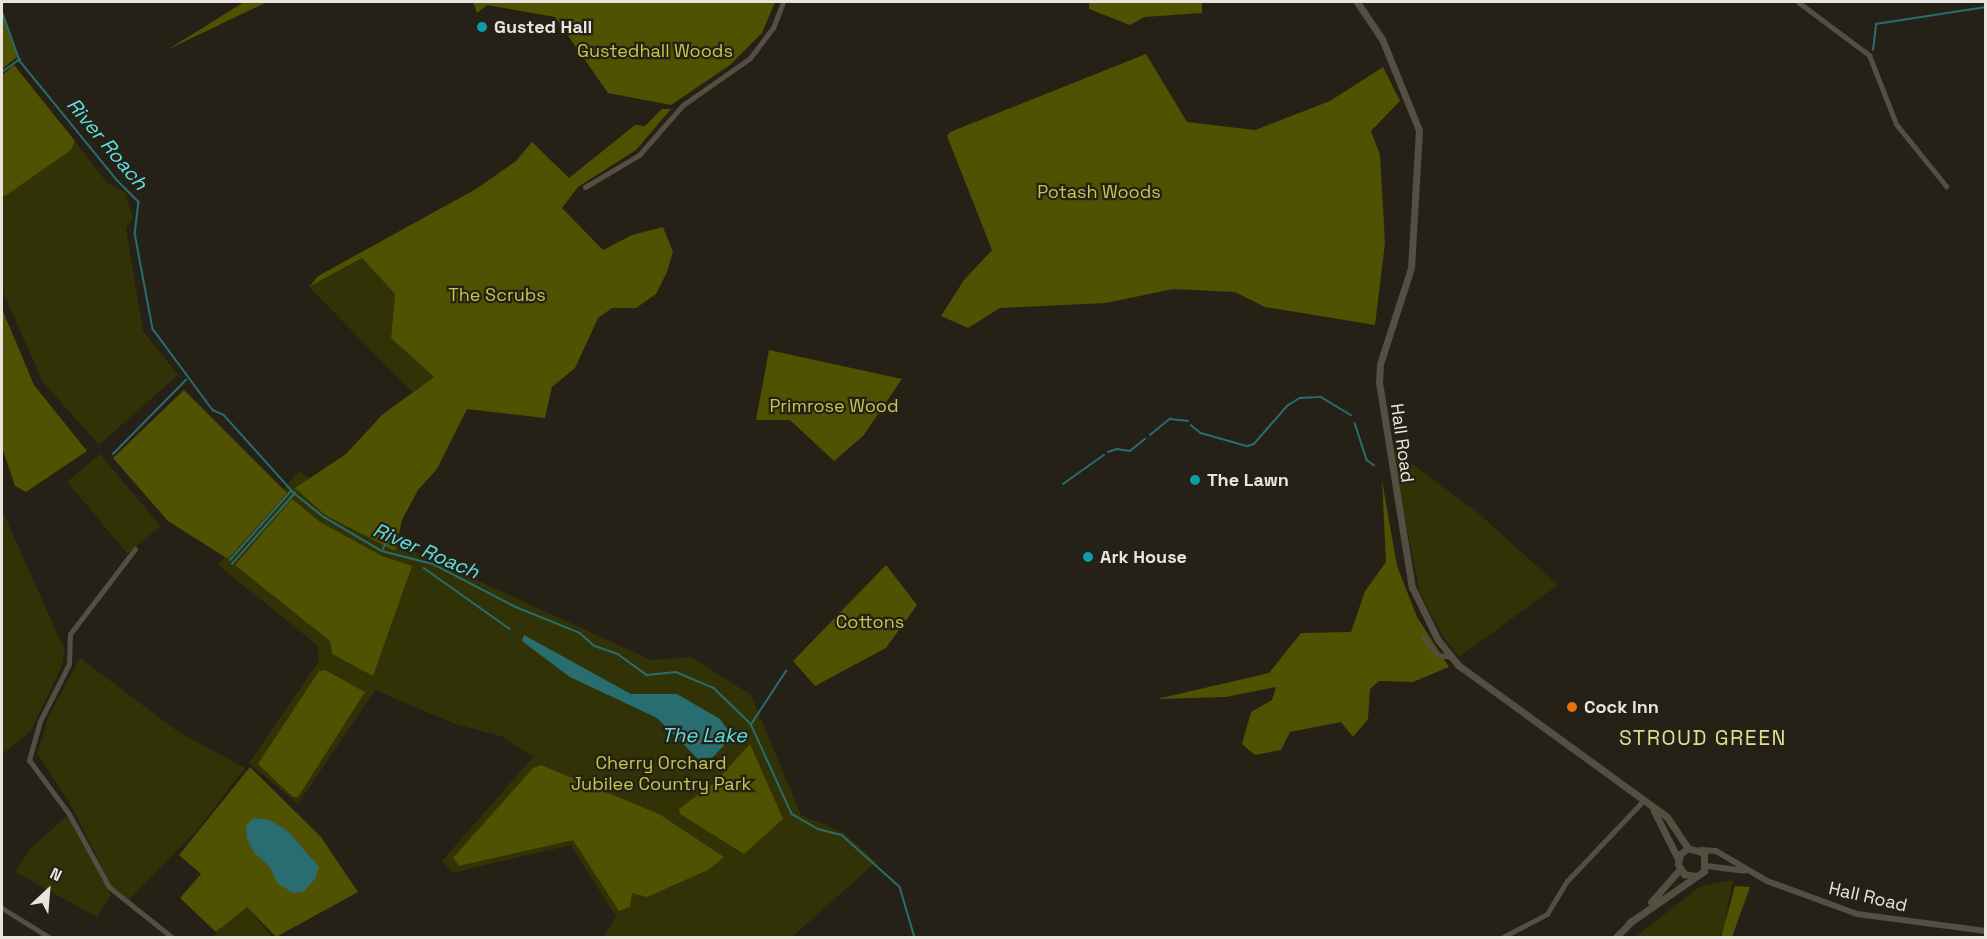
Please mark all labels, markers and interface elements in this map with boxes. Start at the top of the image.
place label: Gusted Hall [494,16,592,38]
marker: Gusted Hall [475,20,489,34]
park label: Gustedhall Woods [577,40,733,62]
water label: River Roach [62,93,152,195]
park label: Potash Woods [1037,181,1161,203]
park label: The Scrubs [448,284,546,306]
park label: Primrose Wood [769,395,899,417]
street label: Hall Road [1386,402,1418,484]
place label: The Lawn [1207,469,1289,491]
marker: The Lawn [1188,473,1202,487]
water label: River Roach [369,518,483,584]
place label: Ark House [1100,546,1187,568]
marker: Ark House [1081,550,1095,564]
park label: Cottons [836,611,904,633]
place label: Cock Inn [1584,696,1659,718]
marker: Cock Inn [1565,700,1579,714]
water label: The Lake [661,723,747,747]
district label: STROUD GREEN [1619,725,1787,751]
park label: Cherry Orchard Jubilee Country Park [571,753,751,795]
north arrow [18,861,78,921]
text: N [47,863,66,886]
street label: Hall Road [1827,878,1909,916]

